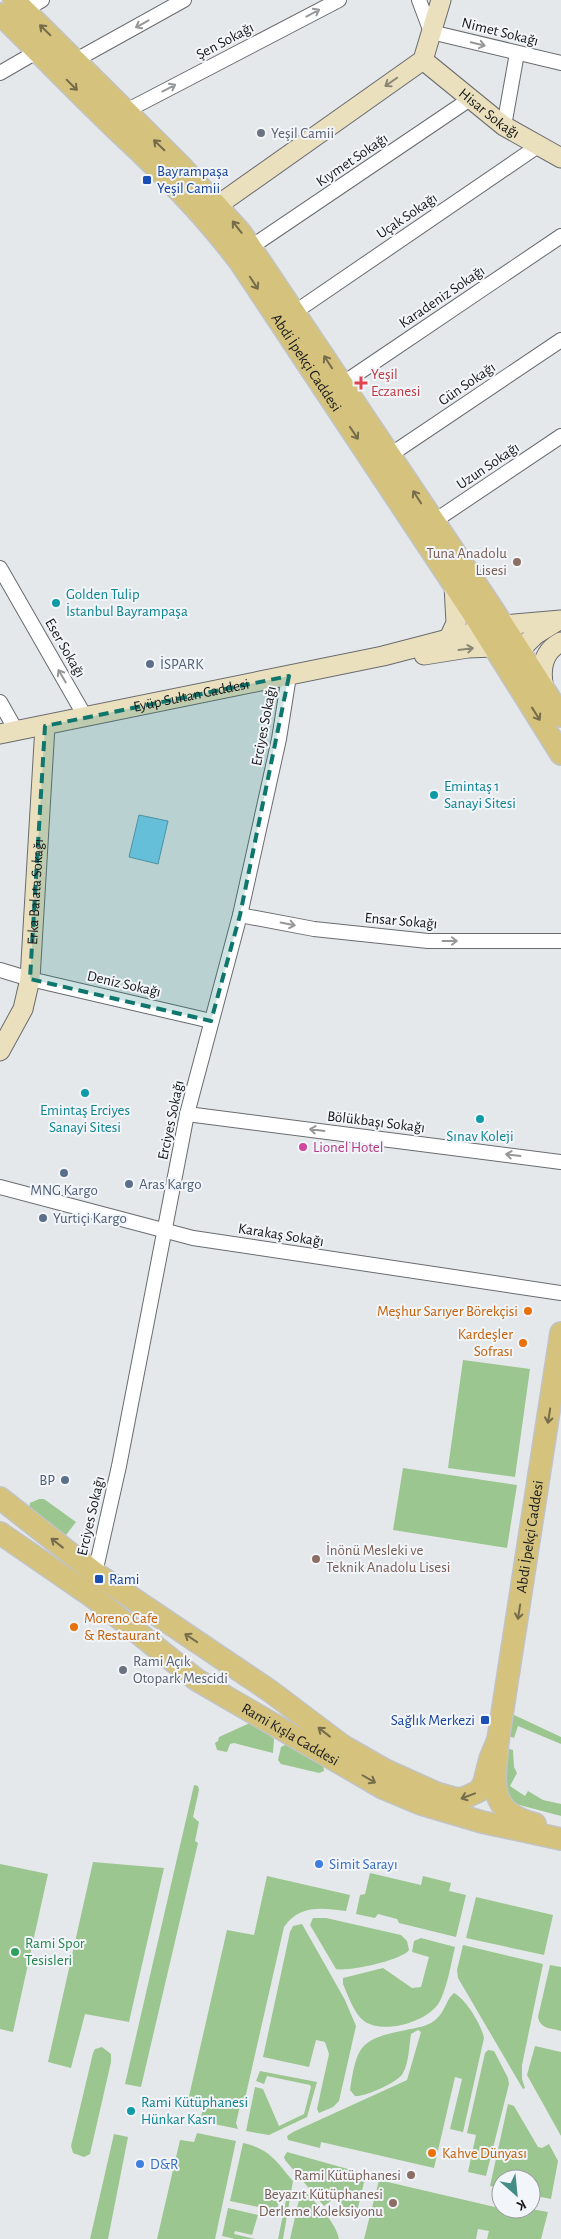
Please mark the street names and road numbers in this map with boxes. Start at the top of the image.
street label: Nimet Sokağı [460,15,540,49]
street label: Şen Sokağı [194,20,256,62]
street label: Hisar Sokağı [456,85,522,141]
street label: Kıymet Sokağı [313,131,391,189]
street label: Uçak Sokağı [374,190,440,242]
street label: Karadeniz Sokağı [396,263,488,331]
street label: Abdi İpekçi Caddesi [269,311,344,414]
street label: Gün Sokağı [436,360,498,408]
street label: Uzun Sokağı [454,440,522,492]
street label: Eser Sokağı [42,616,88,680]
street label: Eyüp Sultan Caddesi [132,676,250,714]
street label: Erciyes Sokağı [249,685,279,767]
street label: Erka Balata Sokağı [25,838,46,945]
street label: Ensar Sokağı [364,910,438,932]
street label: Deniz Sokağı [86,968,162,1000]
street label: Erciyes Sokağı [155,1079,187,1161]
street label: Bölükbaşı Sokağı [326,1109,426,1135]
street label: Karakaş Sokağı [237,1221,325,1249]
street label: Erciyes Sokağı [75,1475,107,1557]
street label: Abdi İpekçi Caddesi [513,1479,546,1594]
street label: Rami Kışla Caddesi [239,1700,342,1768]

